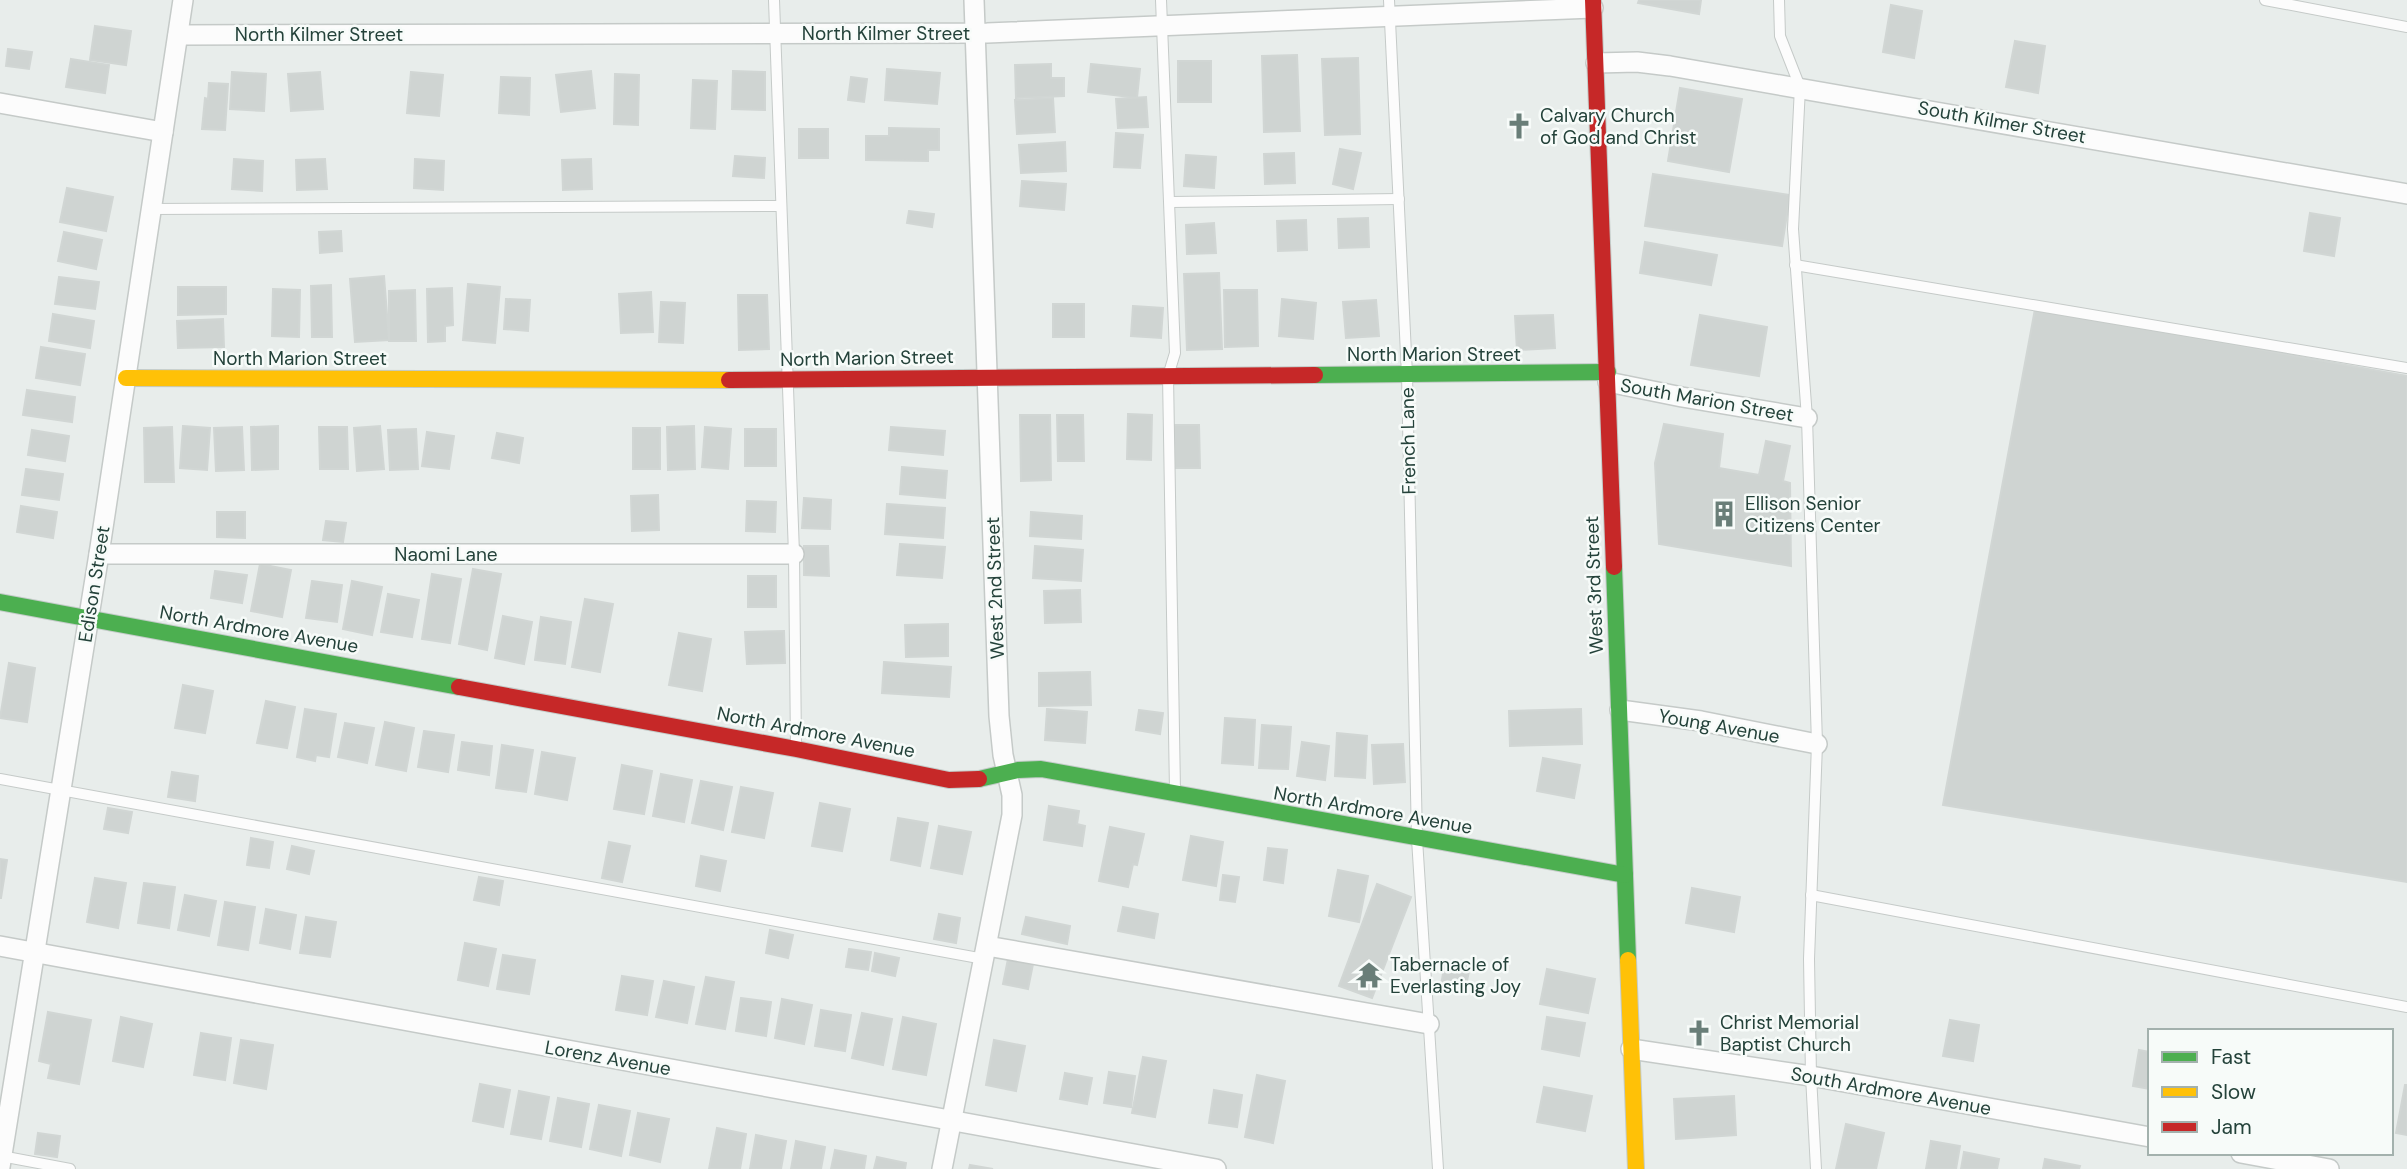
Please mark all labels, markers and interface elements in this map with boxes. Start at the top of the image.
street label: North Kilmer Street [802,21,970,46]
street label: North Kilmer Street [235,22,403,47]
street label: South Kilmer Street [1916,95,2088,149]
place label: Calvary Church of God and Christ [1540,103,1696,150]
church icon: Calvary Church of God and Christ [1504,111,1534,141]
street label: North Marion Street [1347,342,1521,367]
street label: North Marion Street [780,344,954,372]
street label: North Marion Street [213,346,387,371]
street label: South Marion Street [1618,372,1796,428]
street label: French Lane [1395,387,1421,495]
place label: Ellison Senior Citizens Center [1745,491,1881,538]
building icon: Ellison Senior Citizens Center [1709,499,1739,529]
street label: West 3rd Street [1579,515,1609,655]
street label: West 2nd Street [980,516,1010,660]
street label: Edison Street [72,524,116,644]
street label: Naomi Lane [394,542,498,567]
street label: North Ardmore Avenue [158,599,360,659]
street label: North Ardmore Avenue [715,701,917,763]
street label: Young Avenue [1656,703,1782,749]
street label: North Ardmore Avenue [1272,780,1474,840]
place label: Tabernacle of Everlasting Joy [1390,952,1521,999]
temple icon: Tabernacle of Everlasting Joy [1354,960,1384,990]
place label: Christ Memorial Baptist Church [1720,1010,1859,1057]
church icon: Christ Memorial Baptist Church [1684,1018,1714,1048]
legend [2148,1029,2393,1155]
street label: Lorenz Avenue [543,1035,673,1081]
text: Fast [2211,1043,2251,1071]
street label: South Ardmore Avenue [1789,1061,1993,1121]
text: Slow [2211,1078,2256,1106]
text: Jam [2211,1113,2252,1141]

